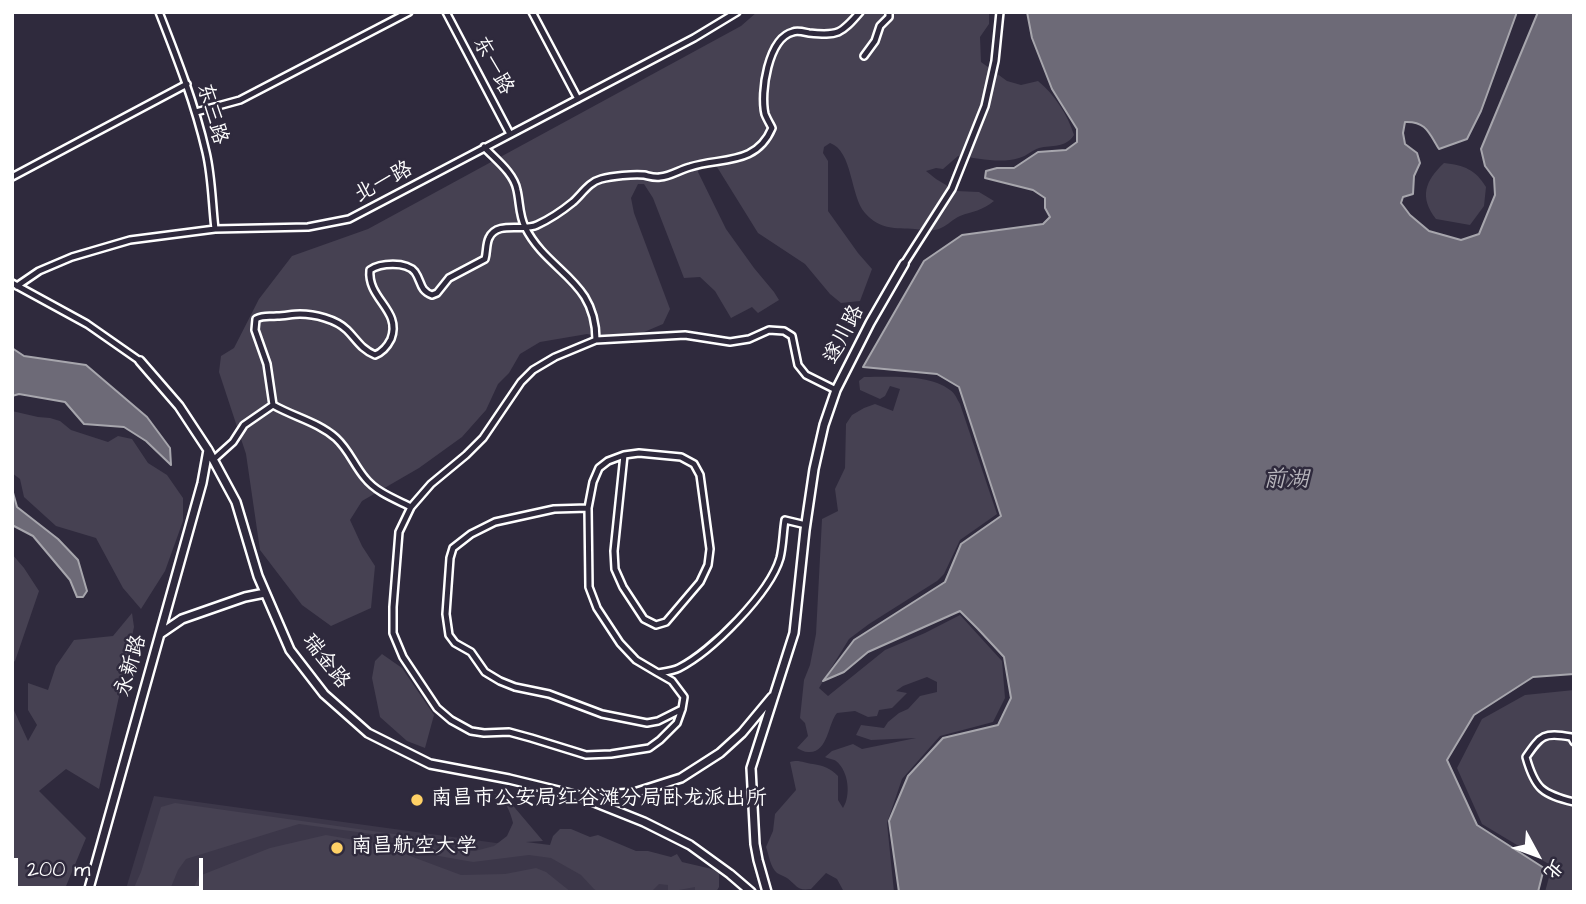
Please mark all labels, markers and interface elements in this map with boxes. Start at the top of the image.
street label: 东一路 [466,32,518,100]
street label: 东三路 [190,80,232,148]
street label: 北一路 [350,157,418,209]
street label: 遂川路 [819,301,871,369]
water label: 前湖 [1263,467,1309,495]
street label: 瑞金路 [296,629,354,695]
street label: 永新路 [111,632,153,700]
place label: 南昌市公安局红谷滩分局卧龙派出所 [431,787,767,813]
marker: 南昌市公安局红谷滩分局卧龙派出所 [409,792,425,808]
north arrow [1502,820,1572,890]
place label: 南昌航空大学 [351,835,477,861]
marker: 南昌航空大学 [329,840,345,856]
scale bar [18,844,206,888]
text: 北 [1537,853,1570,885]
text: 200 m [27,855,90,884]

